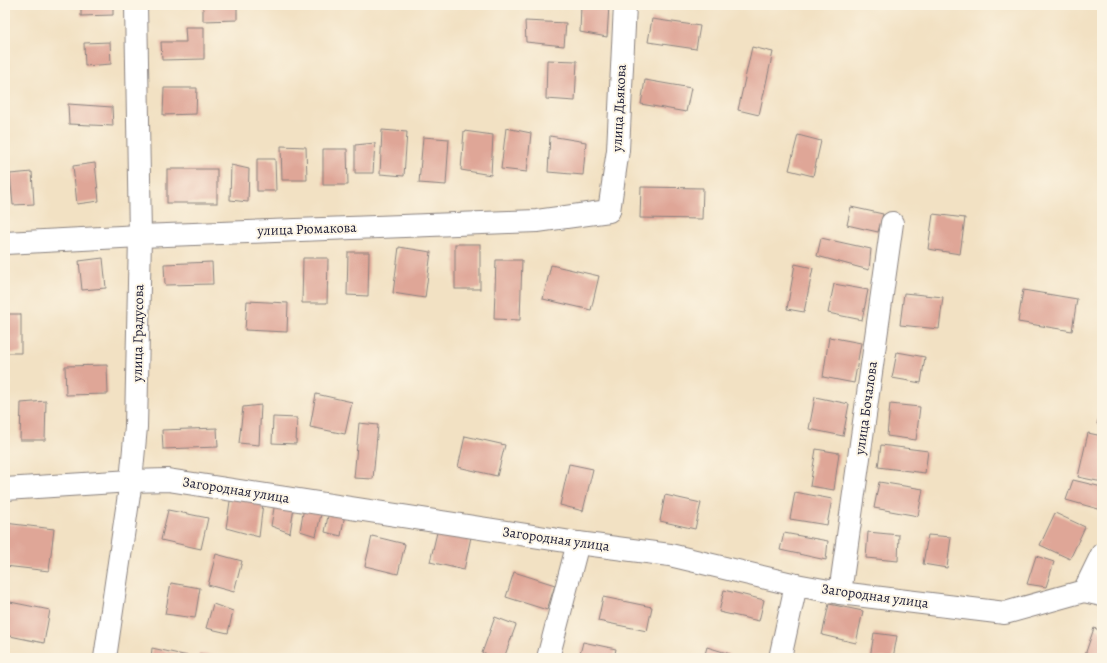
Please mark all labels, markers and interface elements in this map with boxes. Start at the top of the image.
street label: улица Дьякова [607,63,631,153]
street label: улица Рюмакова [256,218,358,240]
street label: улица Градусова [128,283,148,383]
street label: улица Бочалова [850,359,882,457]
street label: Загородная улица [181,472,291,508]
street label: Загородная улица [501,522,611,556]
street label: Загородная улица [820,579,930,613]

